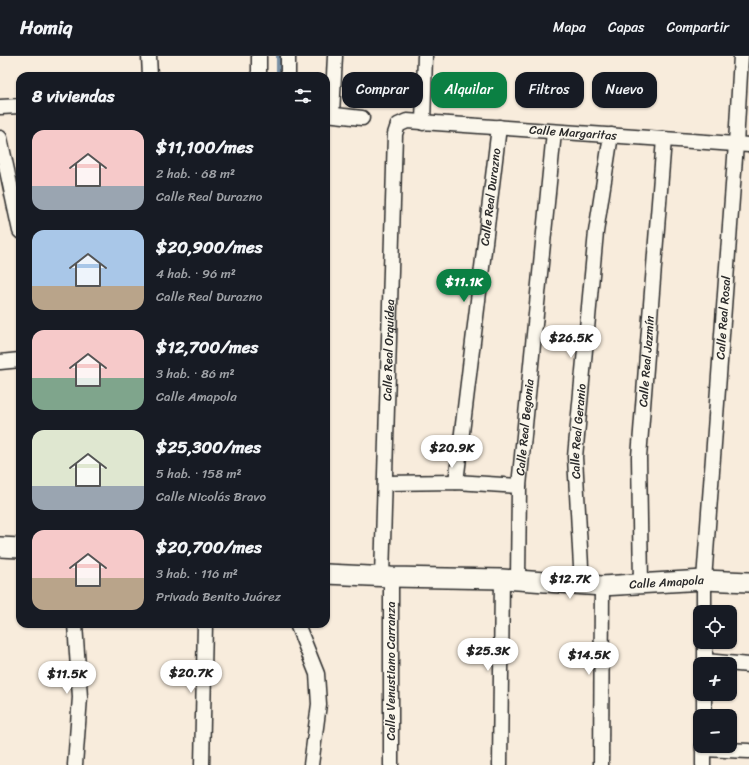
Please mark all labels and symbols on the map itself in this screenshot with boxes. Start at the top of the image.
street label: Calle Margaritas [529,119,618,147]
street label: Calle Real Durazno [474,147,507,247]
pin: $11.1K [431,269,497,303]
street label: Calle Real Rosal [709,275,737,360]
street label: Calle Real Orquídea [376,299,401,401]
street label: Calle Real Jazmín [632,314,661,408]
pin: $26.5K [538,325,604,359]
street label: Calle Real Begonia [509,377,541,477]
street label: Calle Real Geranio [564,383,593,480]
pin: $20.9K [419,435,485,469]
pin: $12.7K [537,566,603,600]
street label: Calle Amapola [629,569,705,595]
street label: Calle Venustiano Carranza [380,602,402,740]
pin: $25.3K [455,638,521,672]
pin: $14.5K [556,642,622,676]
pin: $20.7K [158,660,224,694]
pin: $11.5K [34,661,100,695]

